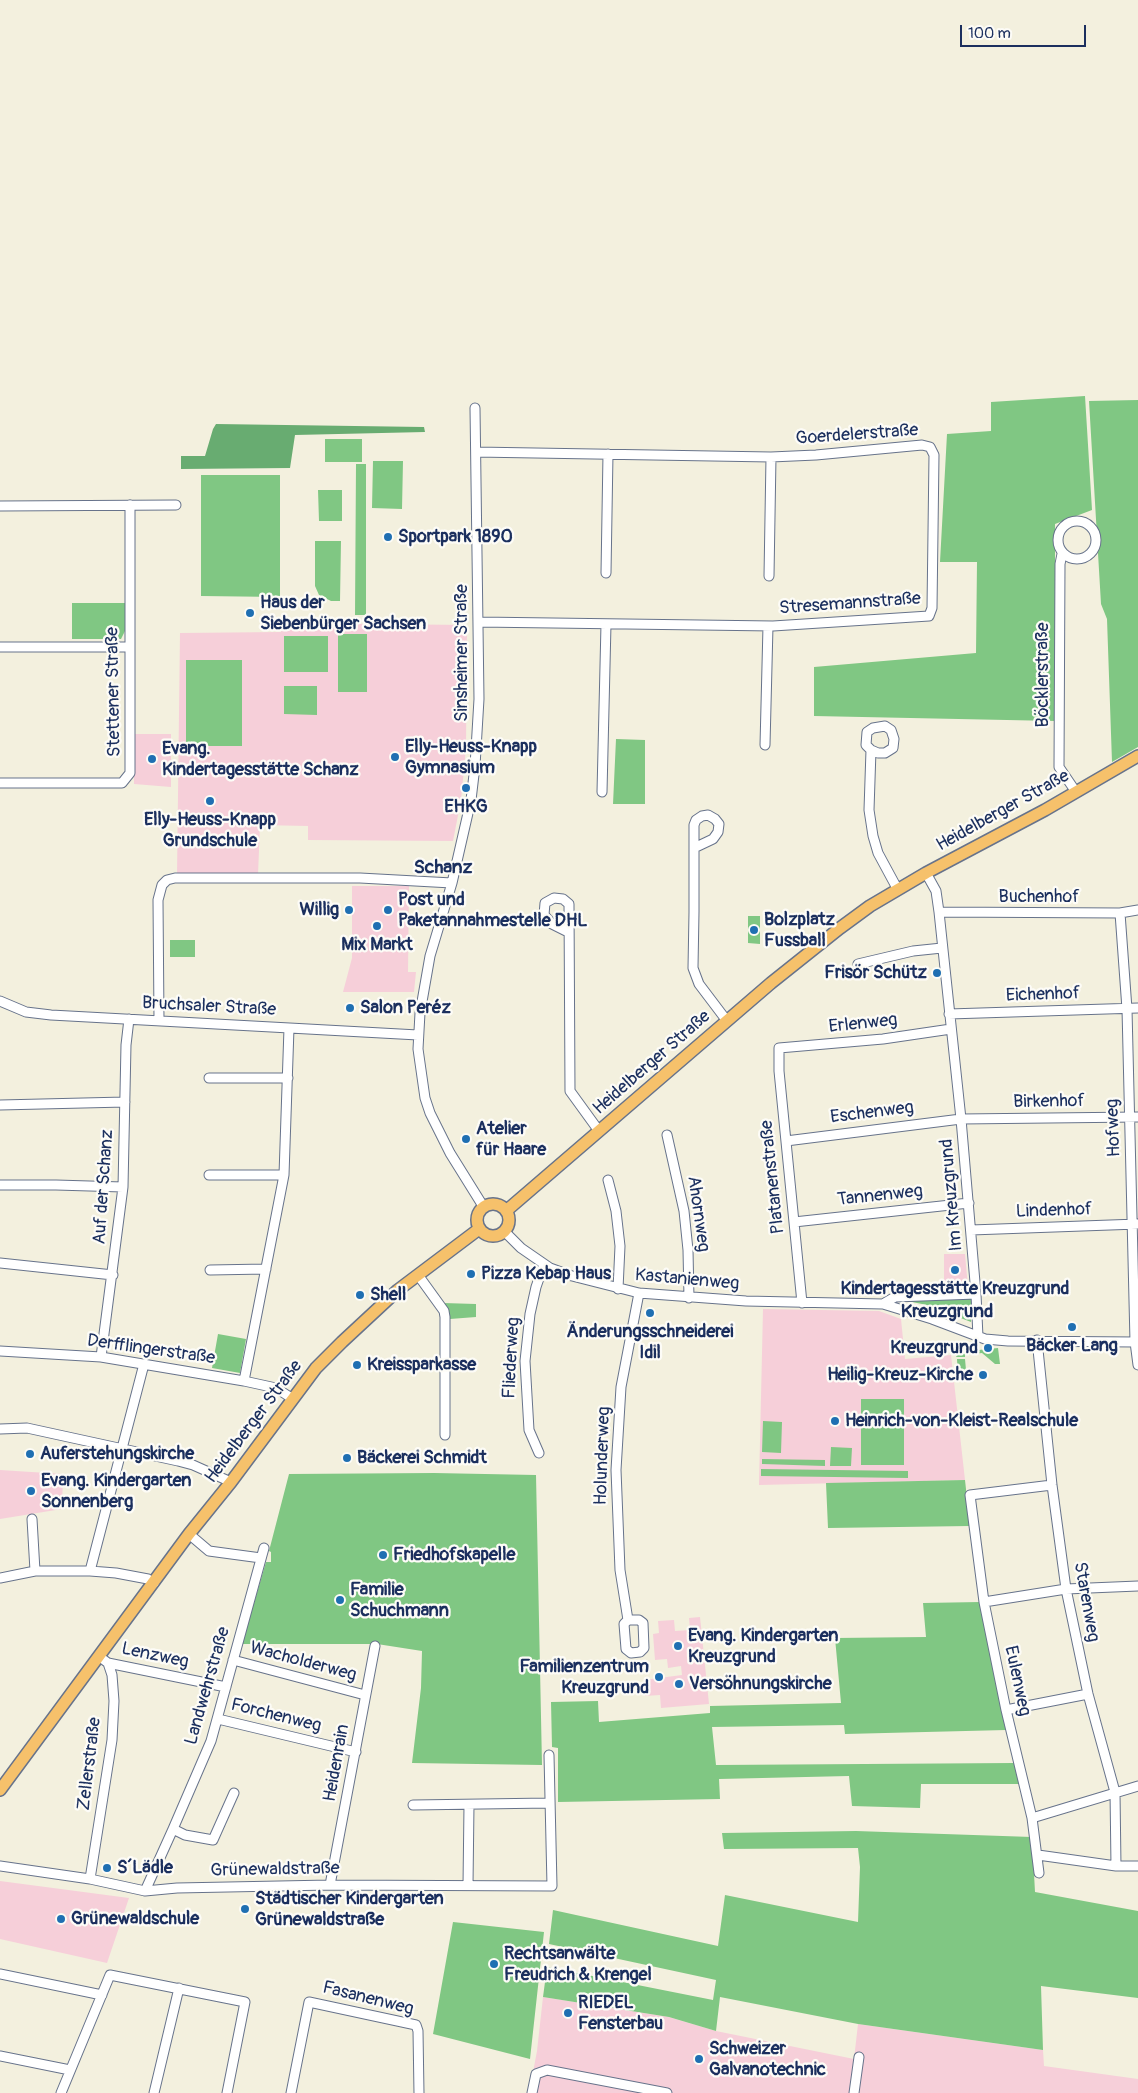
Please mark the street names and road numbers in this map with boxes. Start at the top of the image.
street label: Goerdelerstraße [795,420,919,450]
street label: Sinsheimer Straße [451,584,473,722]
street label: Stresemannstraße [778,588,922,620]
street label: Böcklerstraße [1032,622,1054,728]
street label: Stettener Straße [102,627,126,757]
street label: Heidelberger Straße [933,766,1073,856]
street label: Buchenhof [999,886,1079,908]
street label: Eichenhof [1006,983,1080,1007]
street label: Bruchsaler Straße [141,993,277,1021]
street label: Heidelberger Straße [589,1006,715,1120]
street label: Erlenweg [828,1010,898,1038]
street label: Birkenhof [1013,1091,1085,1113]
street label: Eschenweg [829,1097,915,1129]
street label: Hofweg [1102,1098,1126,1158]
street label: Platanenstraße [756,1119,790,1235]
street label: Auf der Schanz [89,1129,119,1245]
street label: Im Kreuzgrund [936,1138,968,1252]
street label: Ahornweg [682,1175,714,1253]
street label: Tannenweg [836,1181,924,1211]
street label: Lindenhof [1015,1199,1093,1223]
street label: Kastanienweg [634,1265,740,1295]
street label: Fliederweg [499,1317,525,1399]
street label: Derfflingerstraße [86,1330,216,1370]
street label: Heidelberger Straße [201,1356,307,1488]
street label: Holunderweg [590,1406,616,1506]
street label: Starenweg [1068,1560,1104,1644]
street label: Landwehrstraße [181,1625,235,1747]
street label: Wacholderweg [247,1637,359,1687]
street label: Lenzweg [119,1638,191,1674]
street label: Eulenweg [999,1644,1035,1718]
street label: Forchenweg [229,1694,323,1738]
street label: Zellerstraße [74,1716,106,1812]
street label: Heidenrain [320,1722,354,1804]
street label: Grünewaldstraße [210,1858,340,1882]
street label: Fasanenweg [320,1977,416,2021]

